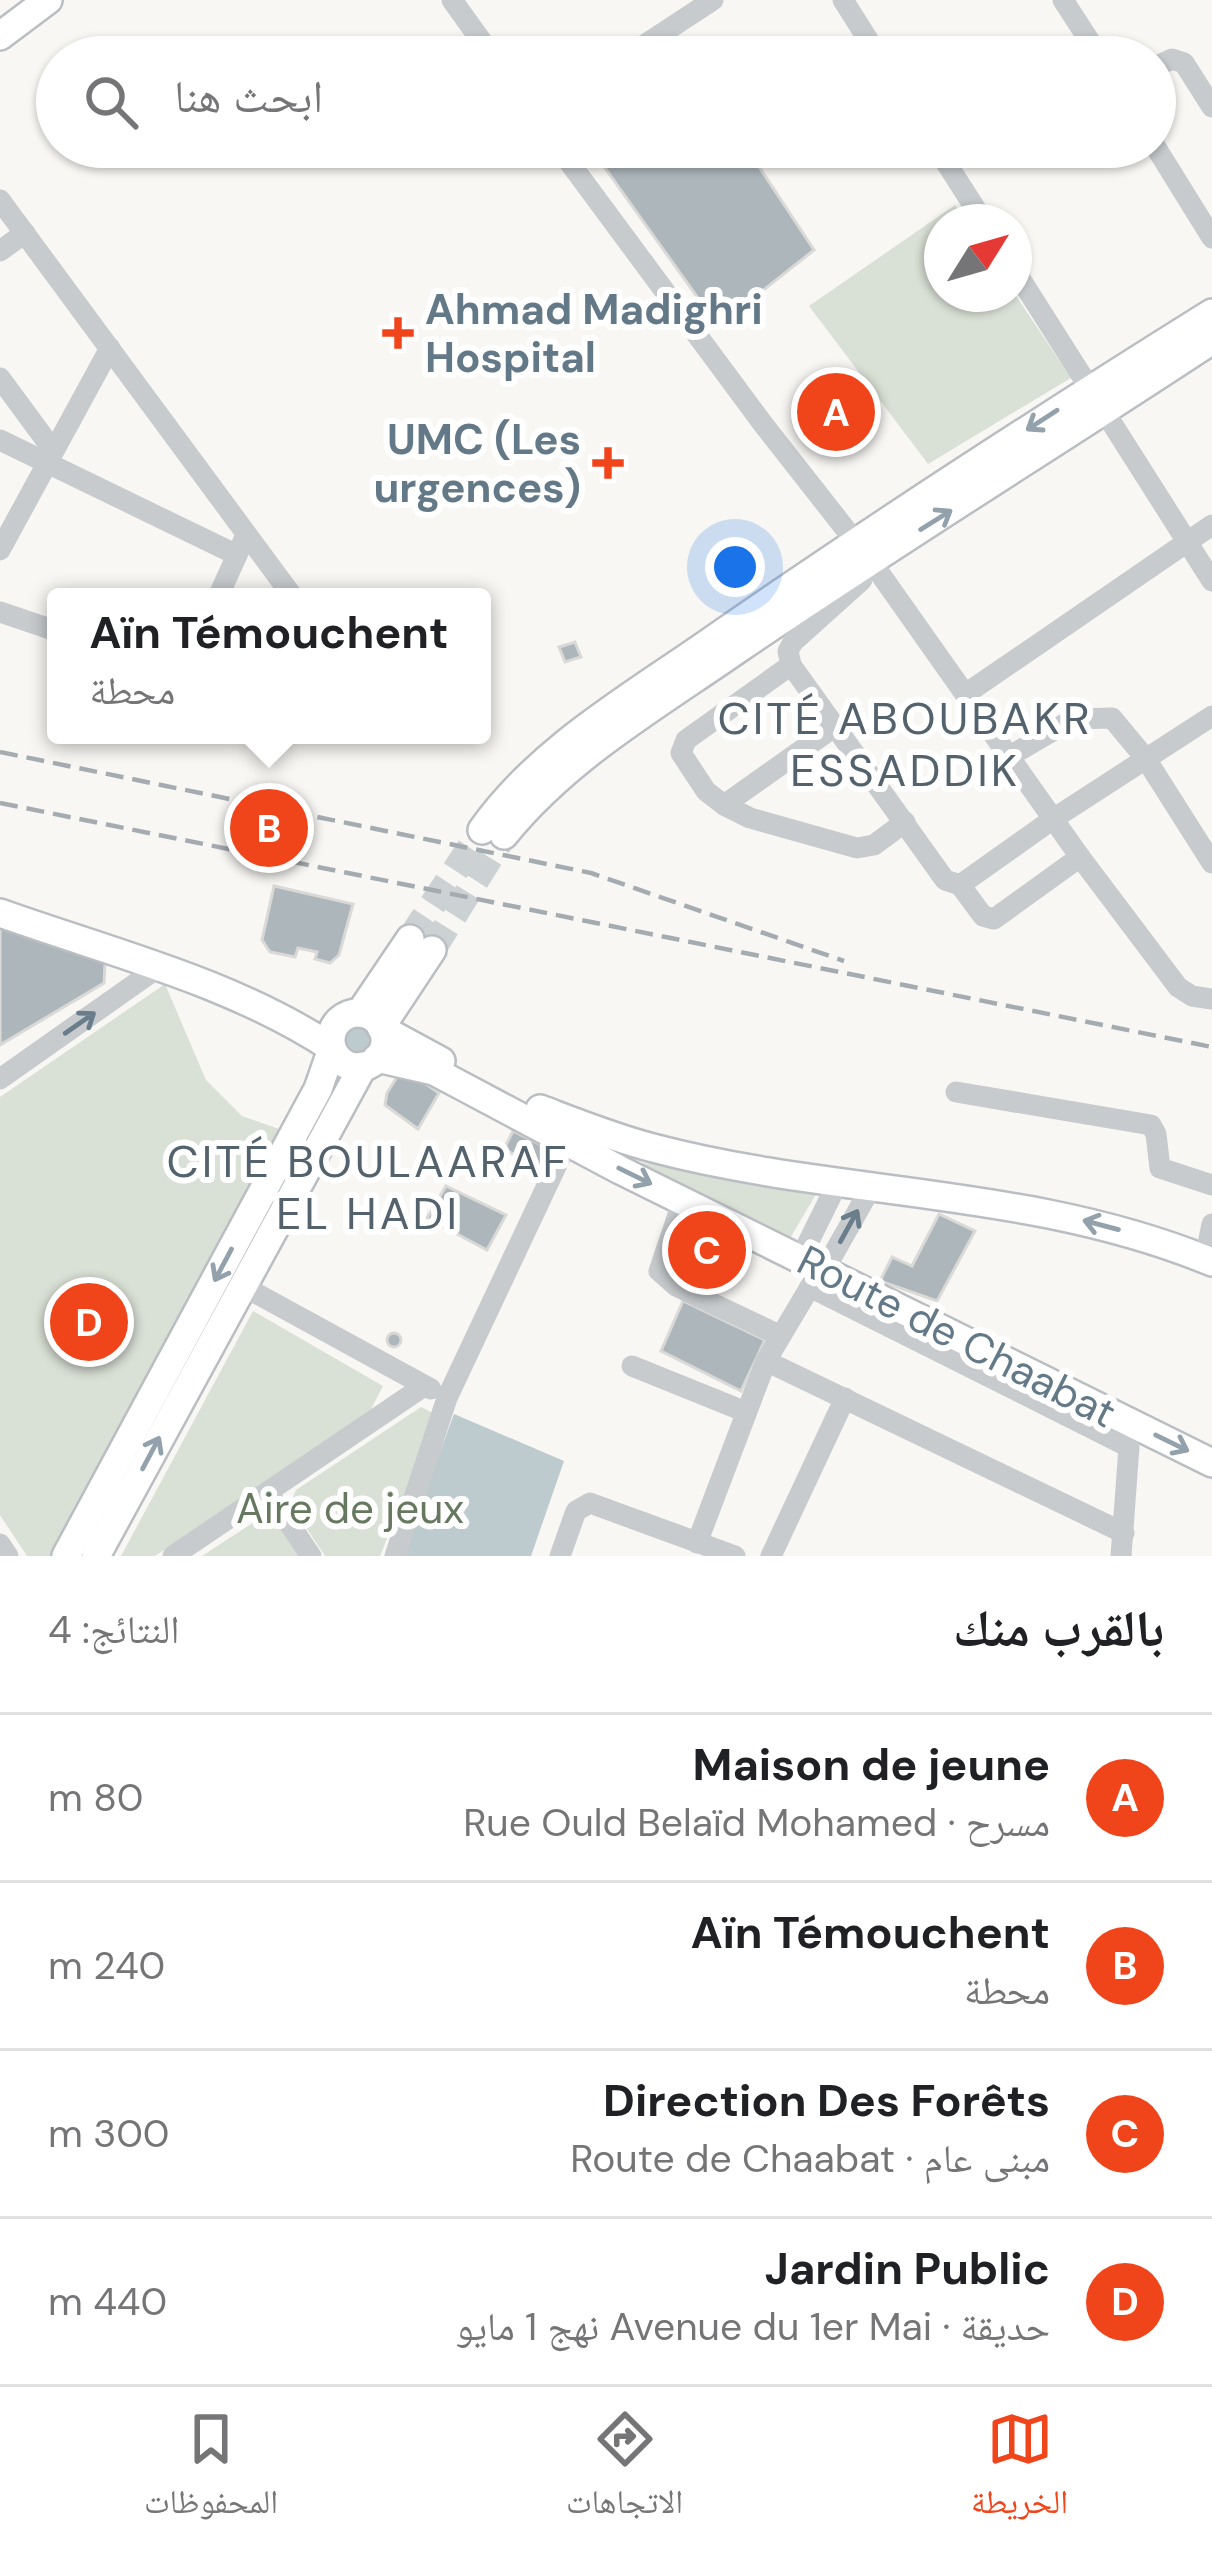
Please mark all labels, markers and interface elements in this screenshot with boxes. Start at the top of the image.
search box [36,36,1176,168]
text: ابحث هنا [174,67,323,126]
icon: search [78,69,144,135]
north arrow [924,204,1032,312]
place label: Ahmad Madighri Hospital [425,282,763,385]
marker: Ahmad Madighri Hospital [382,317,414,349]
pin: A [797,367,875,457]
one-way arrow [1026,408,1060,433]
place label: UMC (Les urgences) [373,412,581,515]
marker: UMC (Les urgences) [592,447,624,479]
one-way arrow [918,508,952,532]
your location [705,537,765,597]
popup [47,588,491,744]
text: Aïn Témouchent [89,603,449,662]
text: محطة [89,665,175,716]
district label: CITÉ ABOUBAKR ESSADDIK [717,689,1093,800]
pin: B [230,783,308,873]
one-way arrow [62,1011,96,1036]
district label: CITÉ BOULAARAF EL HADI [166,1132,570,1243]
one-way arrow [616,1166,652,1189]
pin: C [668,1205,746,1295]
one-way arrow [838,1210,861,1245]
one-way arrow [1083,1213,1121,1235]
street label: Route de Chaabat [788,1233,1125,1440]
one-way arrow [211,1247,234,1282]
pin: D [50,1277,128,1367]
one-way arrow [1153,1433,1189,1455]
one-way arrow [140,1436,163,1471]
park label: Aire de jeux [236,1481,464,1536]
text: بالقرب منك [953,1595,1164,1662]
text: النتائج: 4 [48,1604,179,1655]
text: Maison de jeune [693,1735,1050,1794]
text: 80 m [48,1772,144,1823]
text: A [1111,1772,1139,1823]
text: مسرح · Rue Ould Belaïd Mohamed [463,1797,1050,1848]
text: Aïn Témouchent [691,1903,1050,1962]
text: 240 m [48,1940,165,1991]
text: B [1113,1940,1137,1991]
text: محطة [964,1965,1050,2016]
text: Direction Des Forêts [603,2071,1050,2130]
text: 300 m [48,2108,170,2159]
text: C [1111,2108,1139,2159]
text: مبنى عام · Route de Chaabat [570,2133,1050,2184]
text: Jardin Public [765,2239,1050,2298]
text: 440 m [48,2276,167,2327]
text: D [1111,2276,1139,2327]
text: حديقة · Avenue du 1er Mai نهج 1 مايو [455,2301,1050,2352]
tab: المحفوظات [144,2406,278,2534]
tab: الاتجاهات [566,2406,683,2534]
tab: الخريطة [971,2406,1068,2534]

